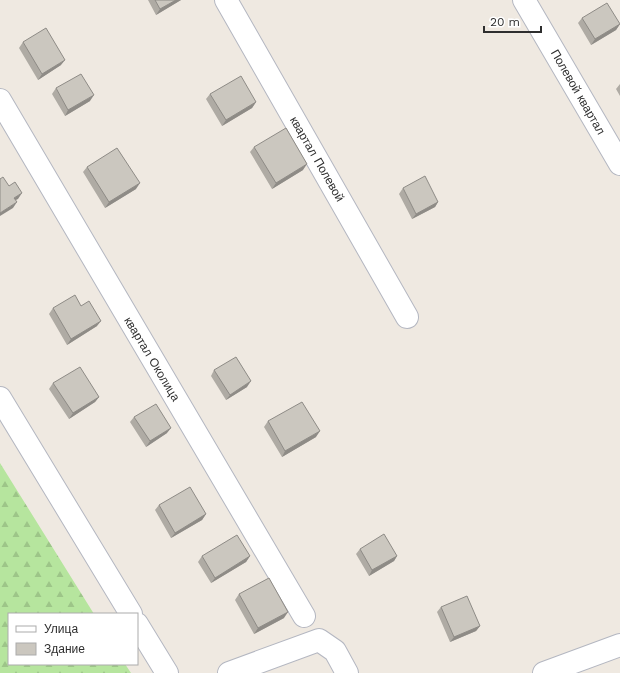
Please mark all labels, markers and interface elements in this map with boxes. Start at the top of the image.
scale bar [484,8,541,34]
text: 20 m [490,15,520,29]
street label: Полевой квартал [548,47,608,137]
street label: квартал Полевой [287,114,347,204]
street label: квартал Околица [121,314,183,404]
legend [8,613,138,665]
text: Улица [44,622,78,636]
text: Здание [44,642,85,656]

